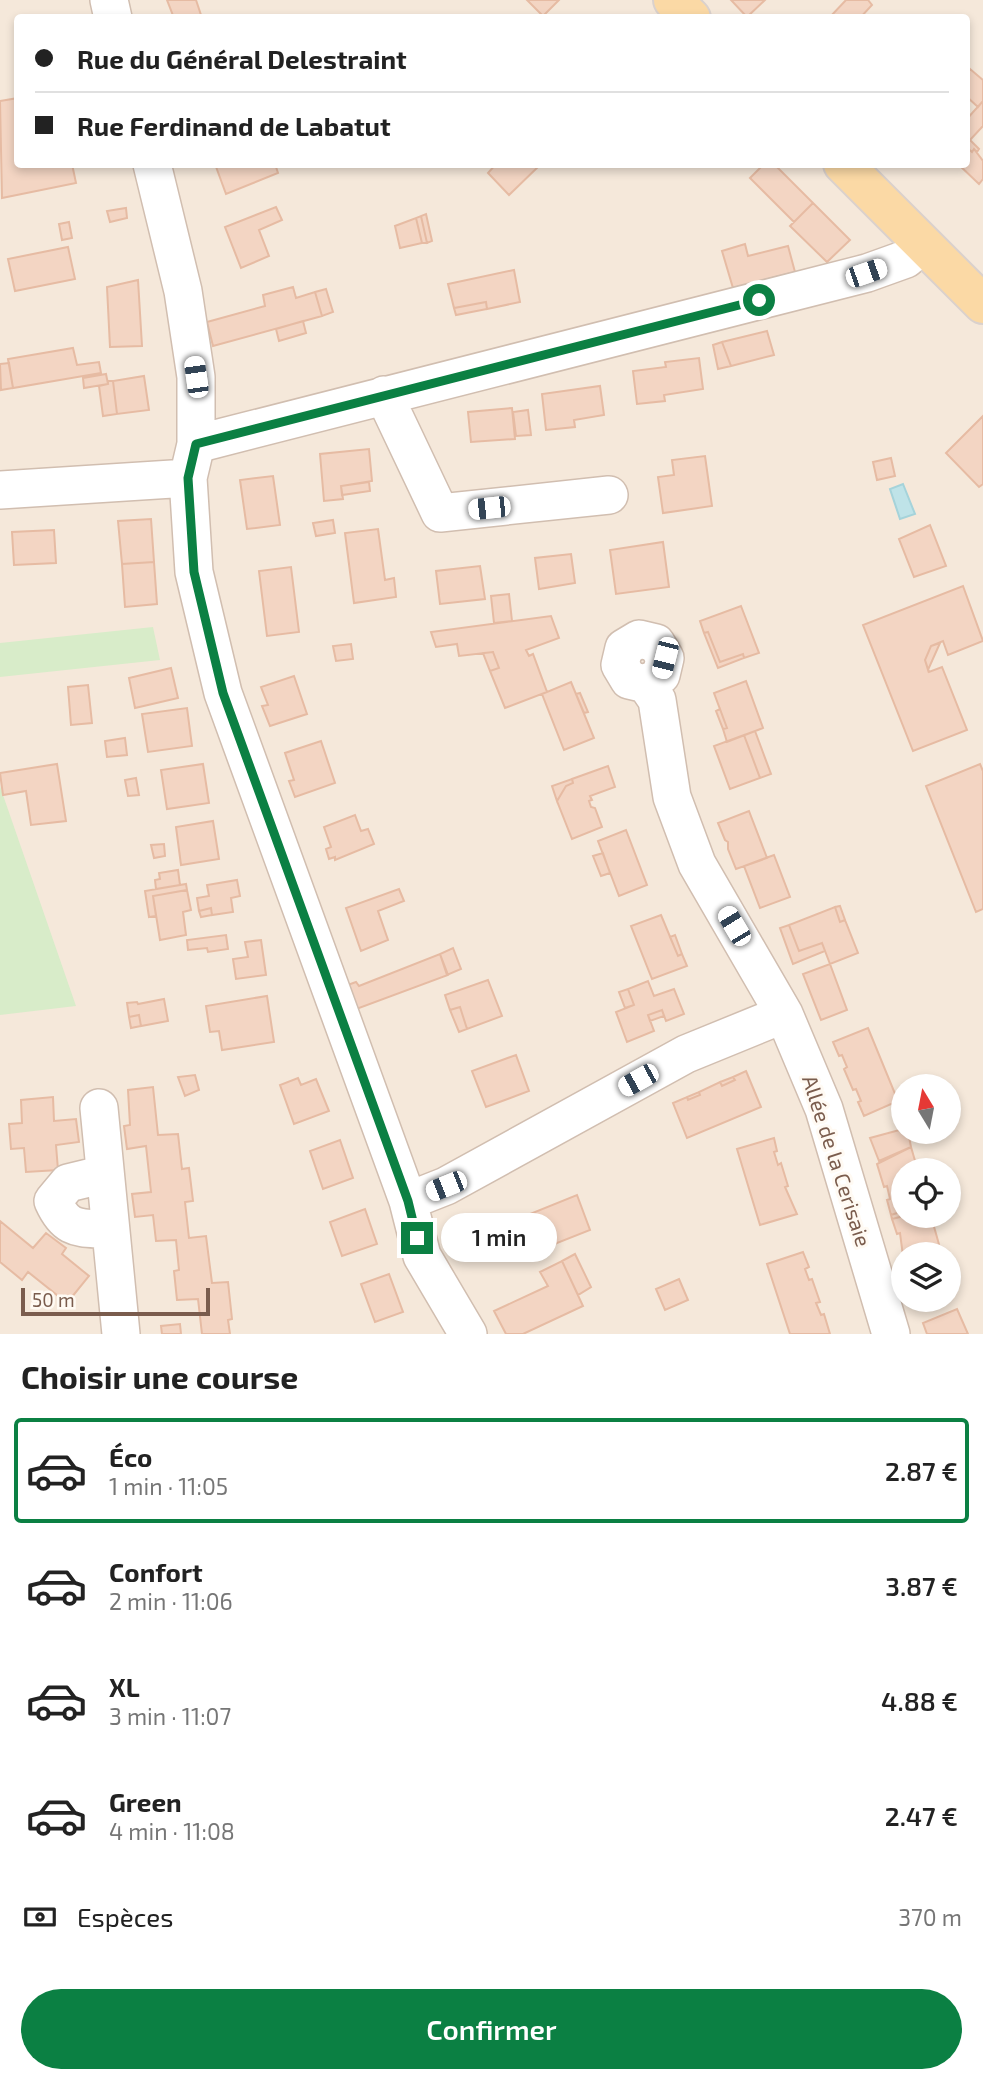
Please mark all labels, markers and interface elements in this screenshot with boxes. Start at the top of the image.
text: Rue du Général Delestraint [77,43,407,74]
text: Rue Ferdinand de Labatut [77,110,391,141]
car [843,256,890,290]
route start [743,284,775,316]
car [183,355,210,399]
car [468,495,511,521]
car [650,635,681,681]
car [715,903,754,949]
car [615,1061,662,1099]
street label: Allée de la Cerisaie [798,1072,877,1249]
north arrow [891,1074,961,1144]
map controls [891,1074,961,1312]
button: locate [891,1158,961,1228]
car [423,1168,470,1204]
callout: 1 min [442,1214,557,1262]
route end [401,1222,433,1254]
text: 1 min [472,1223,526,1251]
button: layers [891,1242,961,1312]
scale bar [21,1285,210,1317]
text: 50 m [32,1288,75,1311]
text: Choisir une course [21,1357,298,1395]
icon: car [25,1439,88,1502]
text: Éco [109,1441,152,1472]
text: 2.87 € [885,1455,958,1486]
text: 1 min · 11:05 [109,1472,228,1500]
icon: car [25,1554,88,1617]
text: Confort [109,1556,203,1587]
text: 3.87 € [885,1570,958,1601]
text: 2 min · 11:06 [109,1587,233,1615]
icon: car [25,1669,88,1732]
text: XL [109,1671,140,1702]
text: 4.88 € [881,1685,958,1716]
text: 3 min · 11:07 [109,1702,231,1730]
icon: car [25,1784,88,1847]
text: Green [109,1786,182,1817]
text: 2.47 € [885,1800,958,1831]
text: 4 min · 11:08 [109,1817,235,1845]
icon: cash [21,1898,59,1936]
text: Espèces [77,1901,174,1932]
text: 370 m [898,1903,962,1931]
button: Confirmer [21,1989,962,2069]

